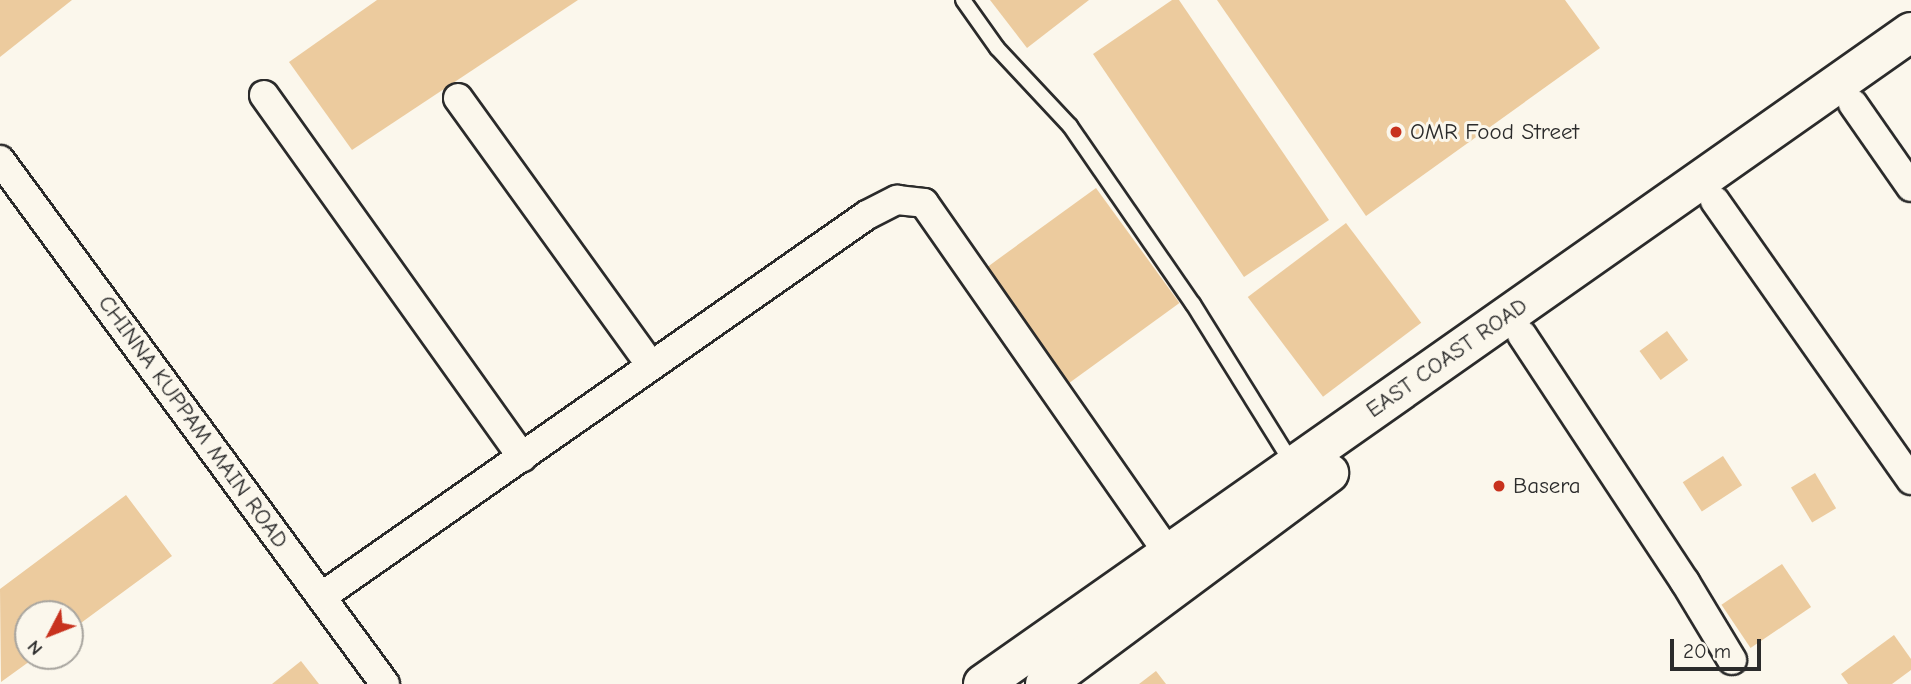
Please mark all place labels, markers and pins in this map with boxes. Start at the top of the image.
place label: OMR Food Street [1410,118,1579,146]
marker: OMR Food Street [1388,124,1404,140]
place label: Basera [1513,472,1581,500]
marker: Basera [1491,478,1507,494]

